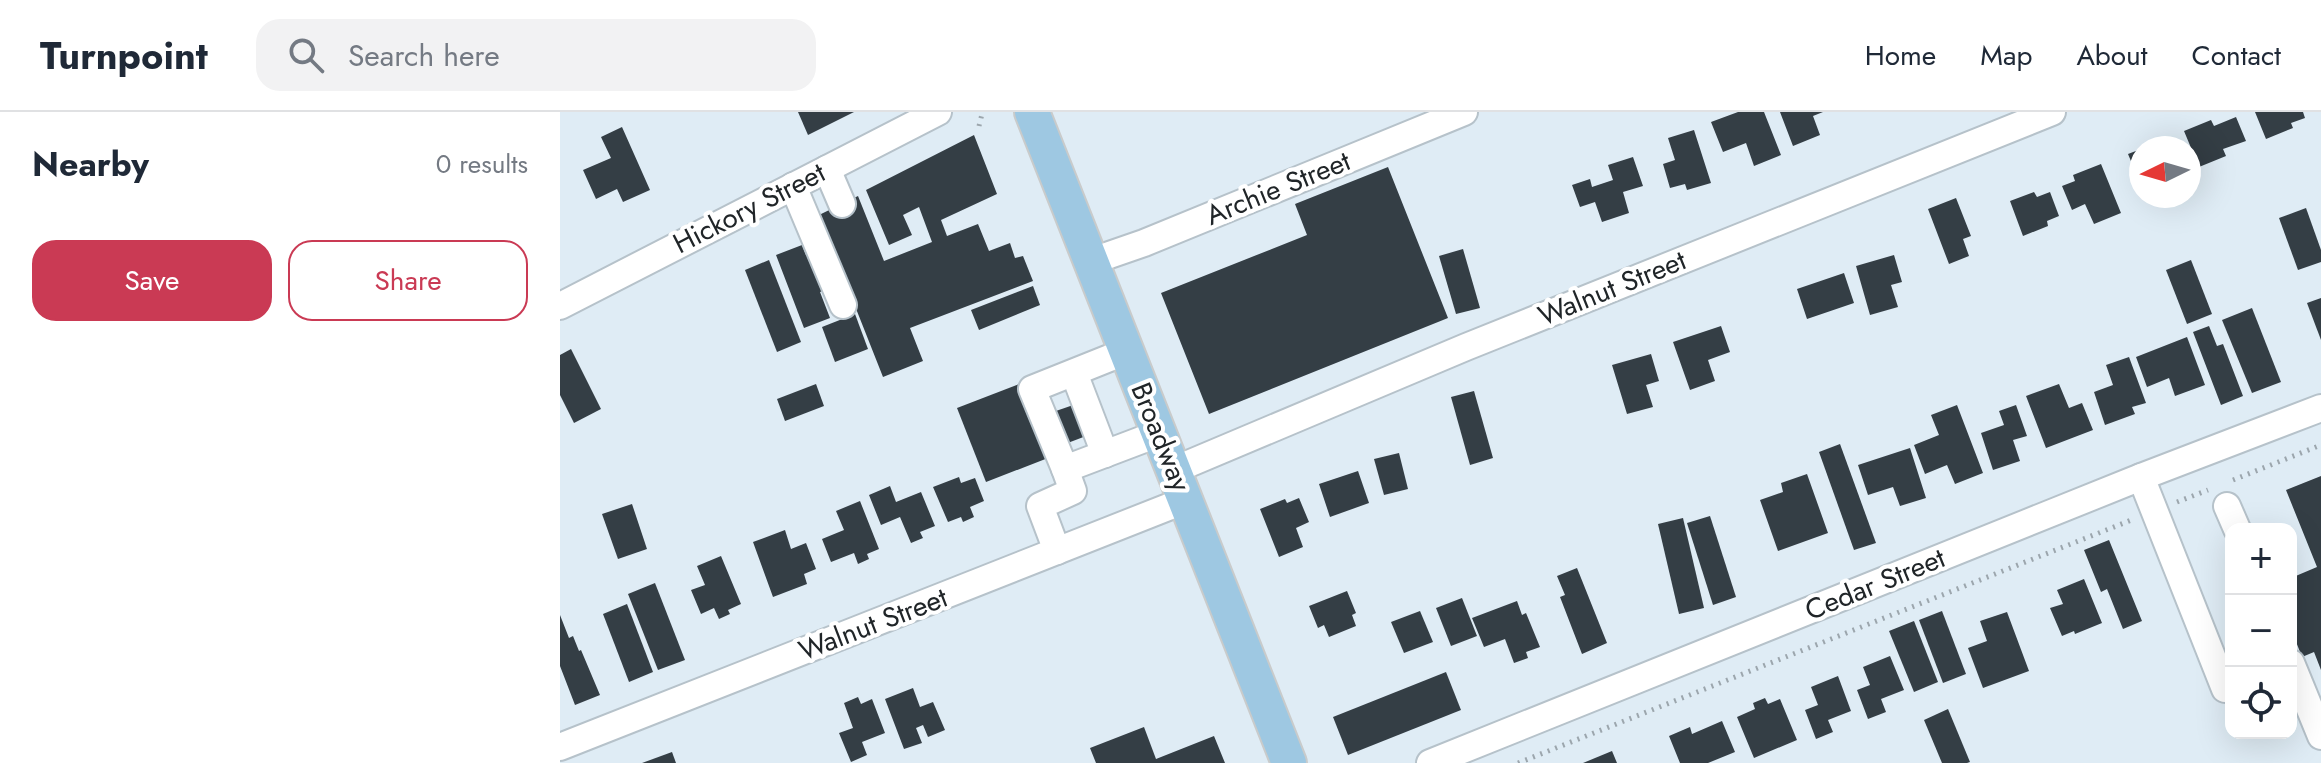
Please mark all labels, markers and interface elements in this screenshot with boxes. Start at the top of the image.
search box [256,19,816,91]
text: Turnpoint [40,28,208,83]
icon: search [284,33,328,77]
text: Search here [348,34,500,77]
text: Home [1865,35,1936,76]
text: Map [1980,35,2032,76]
text: About [2076,35,2148,76]
text: Contact [2192,35,2281,76]
north arrow [2129,136,2201,208]
text: Nearby [32,140,149,189]
street label: Archie Street [1200,140,1357,236]
text: 0 results [436,145,528,183]
street label: Hickory Street [666,152,832,264]
button: Save [32,240,272,321]
button: Share [288,240,528,321]
street label: Walnut Street [1532,240,1692,336]
street label: Broadway [1121,376,1202,498]
map controls [2225,523,2297,739]
button: + [2225,523,2297,595]
street label: Cedar Street [1799,537,1951,631]
street label: Walnut Street [793,577,953,671]
button: − [2225,595,2297,667]
button: locate [2225,667,2297,739]

